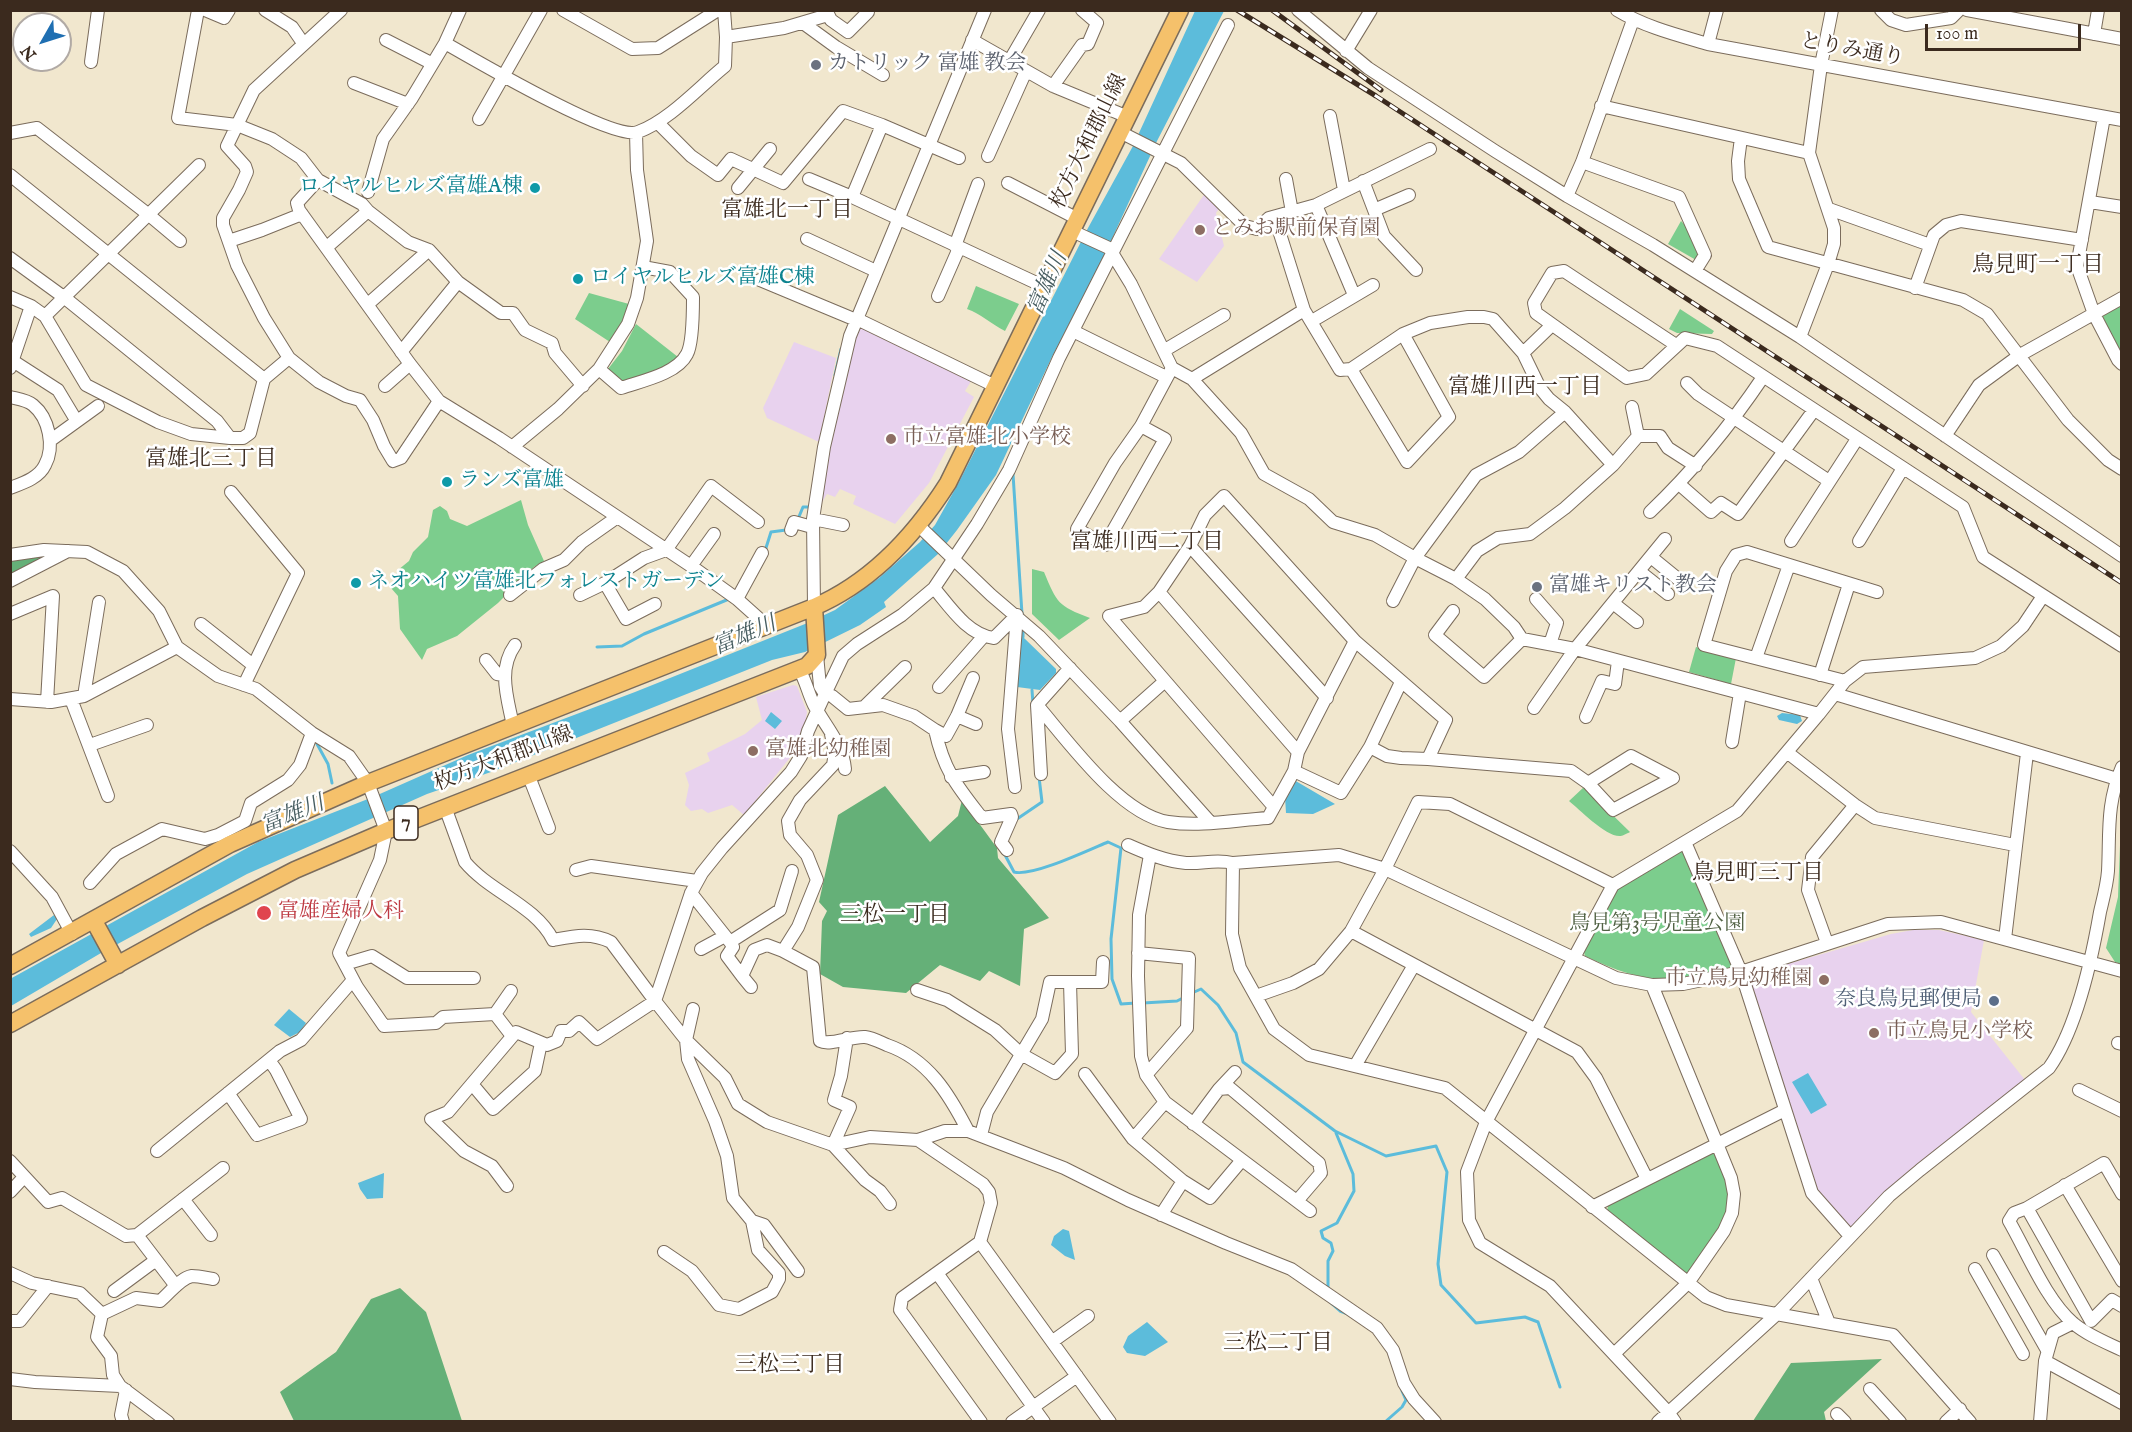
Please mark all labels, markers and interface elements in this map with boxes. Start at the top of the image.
north arrow [12,12,72,72]
scale bar [1928,12,2084,50]
text: 100 m [1936,23,1978,46]
street label: とりみ通り [1798,29,1906,73]
text: N [17,40,42,64]
place label: カトリック 富雄 教会 [828,52,1026,78]
marker: カトリック 富雄 教会 [809,58,823,72]
street label: 枚方大和郡山線 [1046,70,1134,214]
place label: ロイヤルヒルズ富雄A棟 [299,175,523,201]
marker: ロイヤルヒルズ富雄A棟 [528,181,542,195]
district label: 富雄北一丁目 [721,198,853,224]
place label: とみお駅前保育園 [1212,217,1380,243]
marker: とみお駅前保育園 [1193,223,1207,237]
water label: 富雄川 [1024,248,1074,320]
district label: 鳥見町一丁目 [1972,253,2104,279]
place label: ロイヤルヒルズ富雄C棟 [590,266,815,292]
marker: ロイヤルヒルズ富雄C棟 [571,272,585,286]
district label: 富雄川西一丁目 [1448,375,1602,401]
place label: 市立富雄北小学校 [903,426,1071,452]
marker: 市立富雄北小学校 [884,432,898,446]
district label: 富雄北三丁目 [145,447,277,473]
place label: ランズ富雄 [459,469,564,495]
marker: ランズ富雄 [440,475,454,489]
district label: 富雄川西二丁目 [1070,530,1224,556]
place label: ネオハイツ富雄北フォレストガーデン [368,570,725,596]
place label: 富雄キリスト教会 [1549,574,1717,600]
marker: ネオハイツ富雄北フォレストガーデン [349,576,363,590]
marker: 富雄キリスト教会 [1530,580,1544,594]
water label: 富雄川 [709,612,781,662]
street label: 枚方大和郡山線 [431,722,577,798]
place label: 富雄北幼稚園 [765,738,891,764]
marker: 富雄北幼稚園 [746,744,760,758]
water label: 富雄川 [257,791,329,841]
road number: 7 [394,806,418,840]
district label: 鳥見町三丁目 [1692,861,1824,887]
place label: 富雄産婦人科 [278,900,404,926]
district label: 三松一丁目 [840,903,950,929]
marker: 富雄産婦人科 [255,904,273,922]
park label: 鳥見第3号児童公園 [1569,912,1745,938]
place label: 市立鳥見幼稚園 [1665,967,1812,993]
marker: 市立鳥見幼稚園 [1817,973,1831,987]
place label: 奈良鳥見郵便局 [1835,988,1982,1014]
marker: 奈良鳥見郵便局 [1987,994,2001,1008]
place label: 市立鳥見小学校 [1886,1020,2033,1046]
marker: 市立鳥見小学校 [1867,1026,1881,1040]
district label: 三松二丁目 [1223,1331,1333,1357]
district label: 三松三丁目 [735,1353,845,1379]

